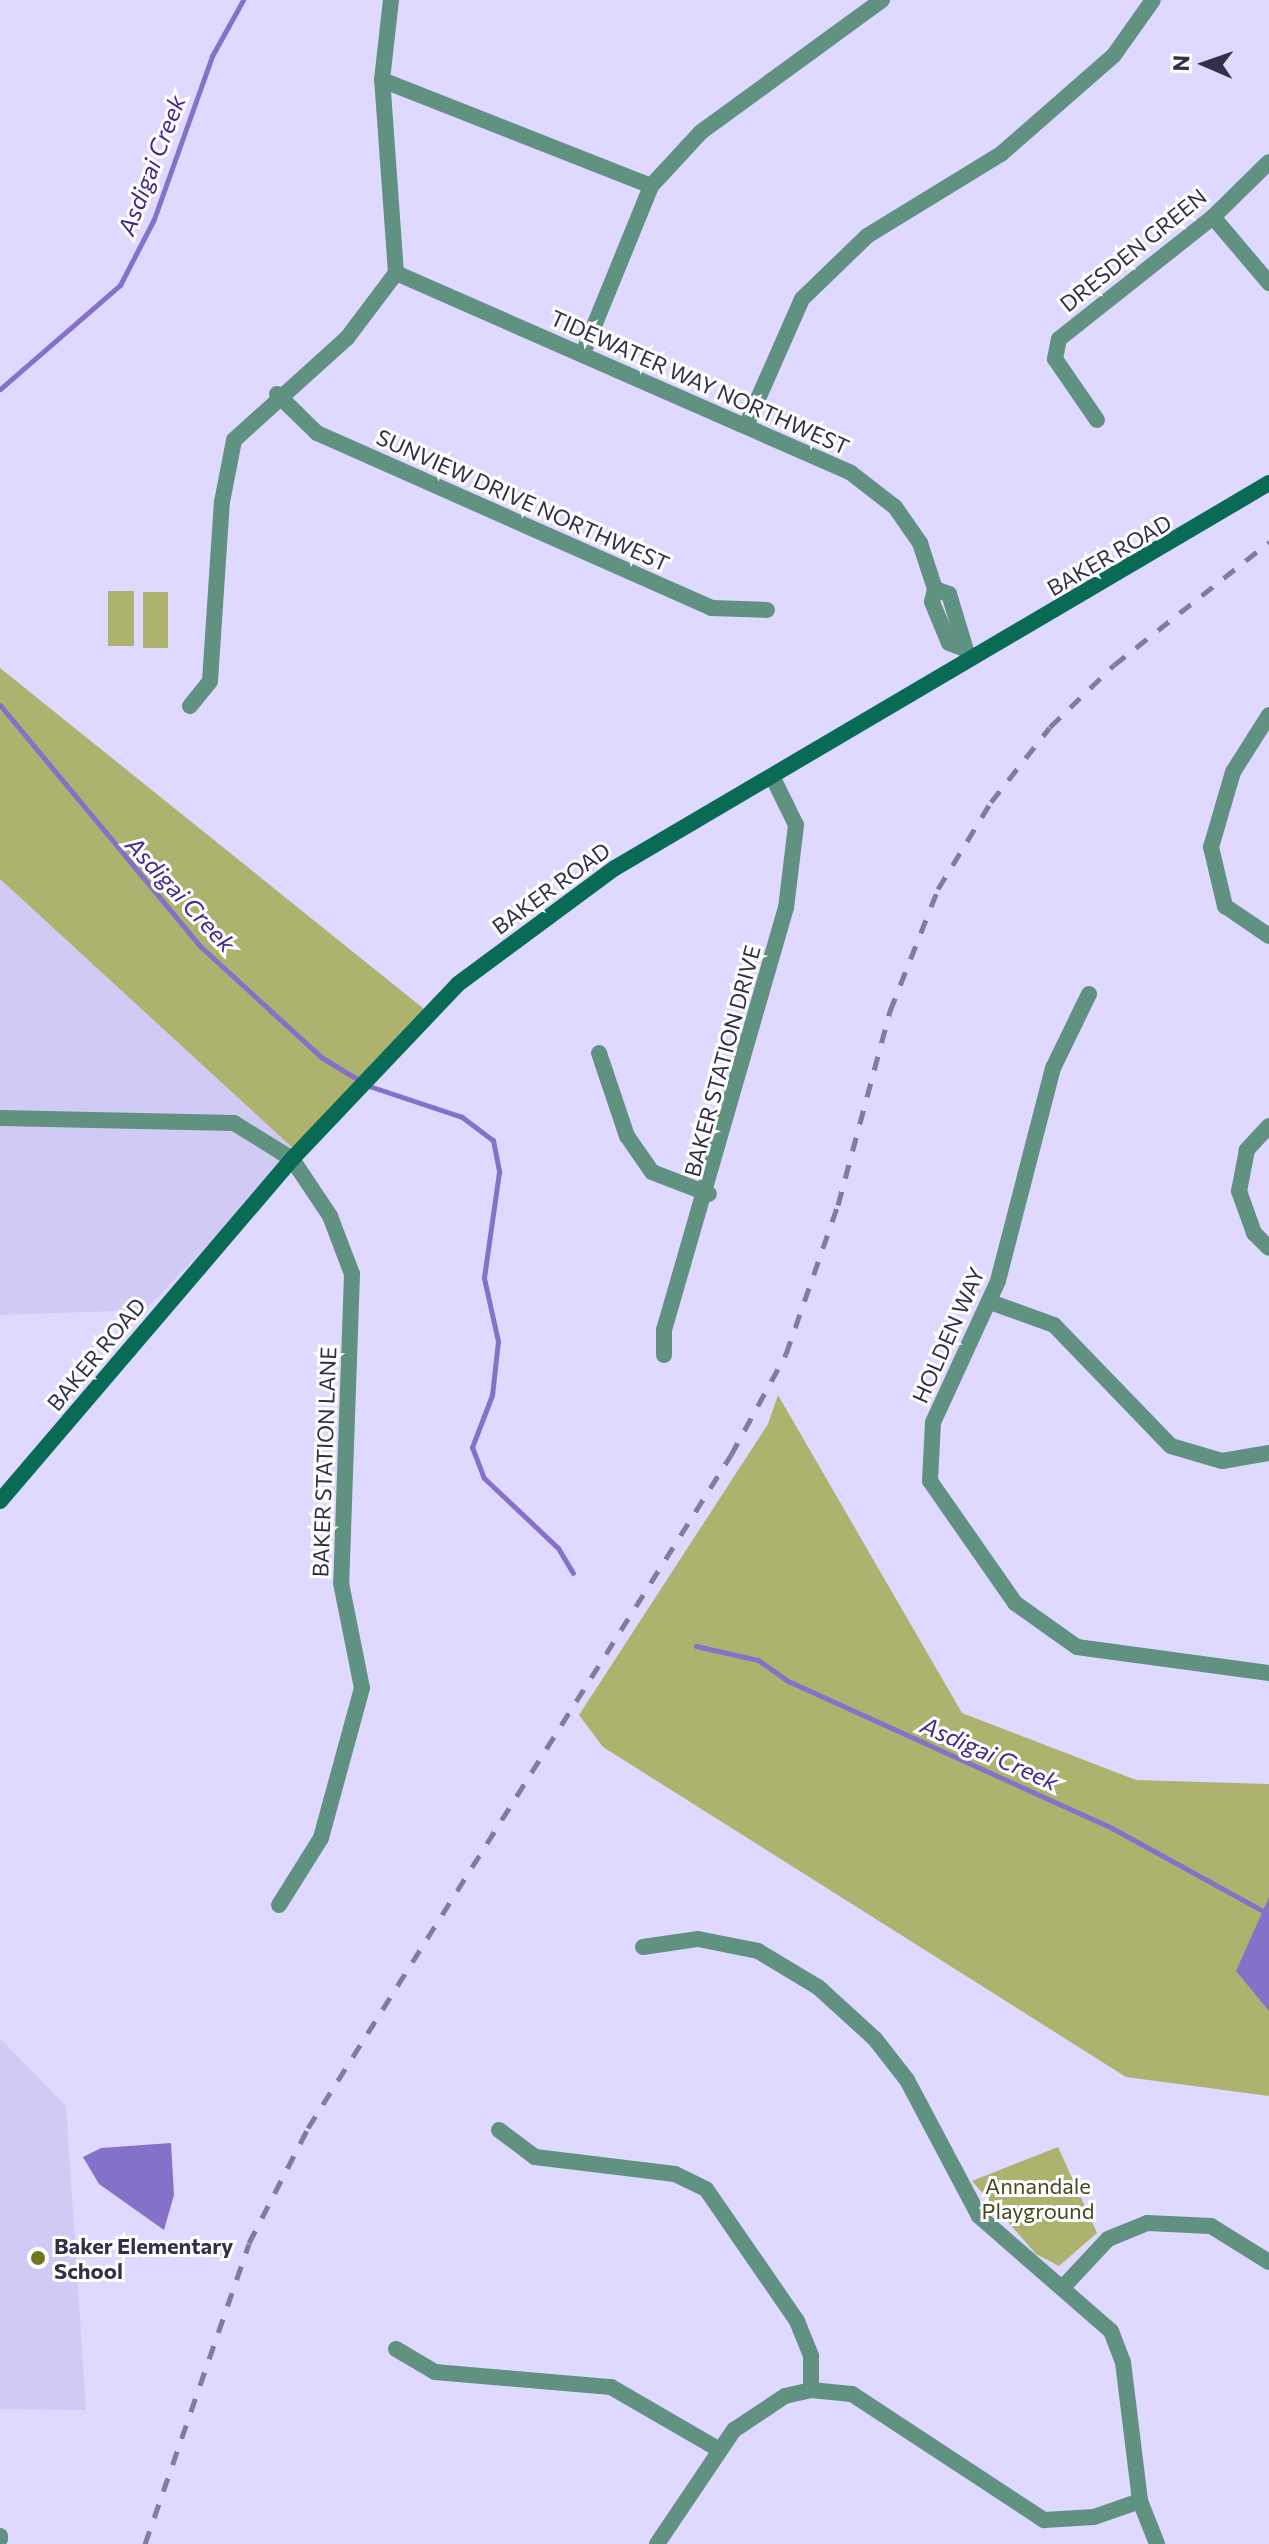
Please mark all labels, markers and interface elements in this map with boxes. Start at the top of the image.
north arrow [1165,24,1245,104]
text: N [1167,54,1194,72]
water label: Asdigai Creek [111,91,191,239]
street label: DRESDEN GREEN [1055,183,1211,317]
street label: TIDEWATER WAY NORTHWEST [547,304,853,460]
street label: SUNVIEW DRIVE NORTHWEST [373,423,673,577]
street label: BAKER ROAD [1042,509,1176,601]
water label: Asdigai Creek [120,830,242,958]
street label: BAKER ROAD [487,836,615,940]
street label: BAKER STATION DRIVE [678,942,766,1180]
street label: HOLDEN WAY [906,1263,990,1407]
street label: BAKER ROAD [41,1292,151,1416]
street label: BAKER STATION LANE [307,1346,341,1578]
water label: Asdigai Creek [917,1710,1063,1796]
park label: Annandale Playground [982,2172,1094,2224]
place label: Baker Elementary School [54,2232,233,2284]
marker: Baker Elementary School [29,2249,47,2267]

